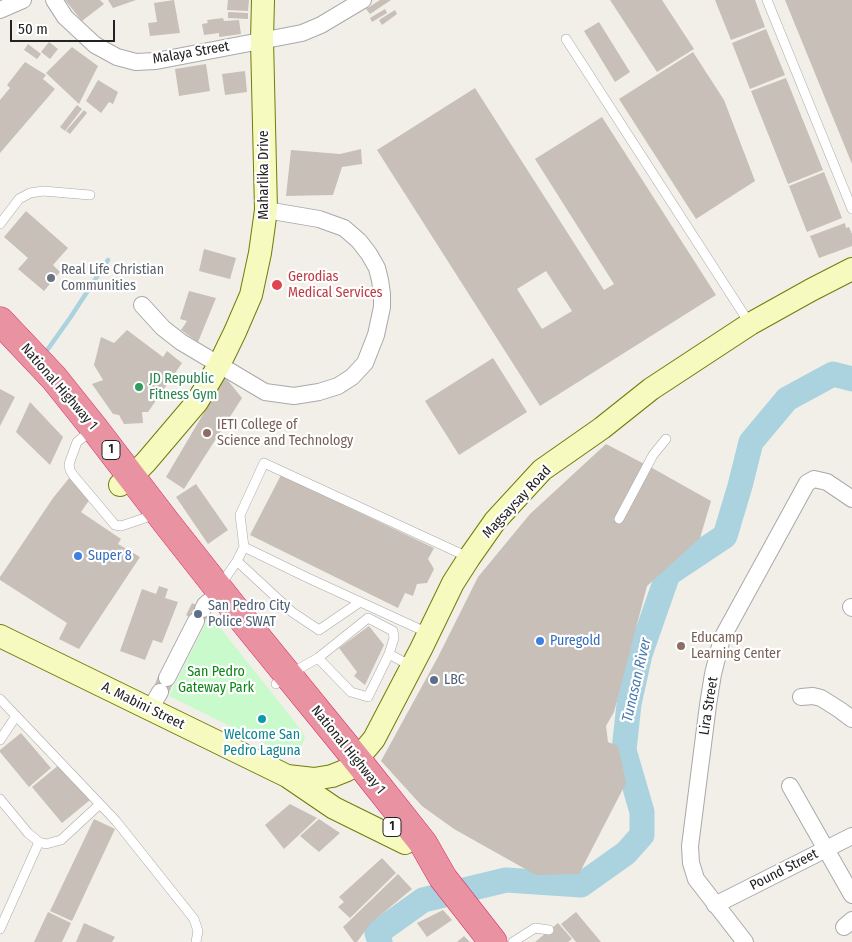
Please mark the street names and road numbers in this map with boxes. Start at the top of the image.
street label: Malaya Street [151,38,231,68]
street label: Maharlika Drive [256,130,272,220]
street label: National Highway 1 [17,341,101,433]
road number: 1 [102,440,120,460]
street label: Magsaysay Road [479,462,555,542]
street label: Lira Street [696,676,722,736]
street label: A. Mabini Street [99,679,187,733]
street label: National Highway 1 [307,703,389,797]
road number: 1 [383,818,401,836]
street label: Pound Street [747,846,821,894]

